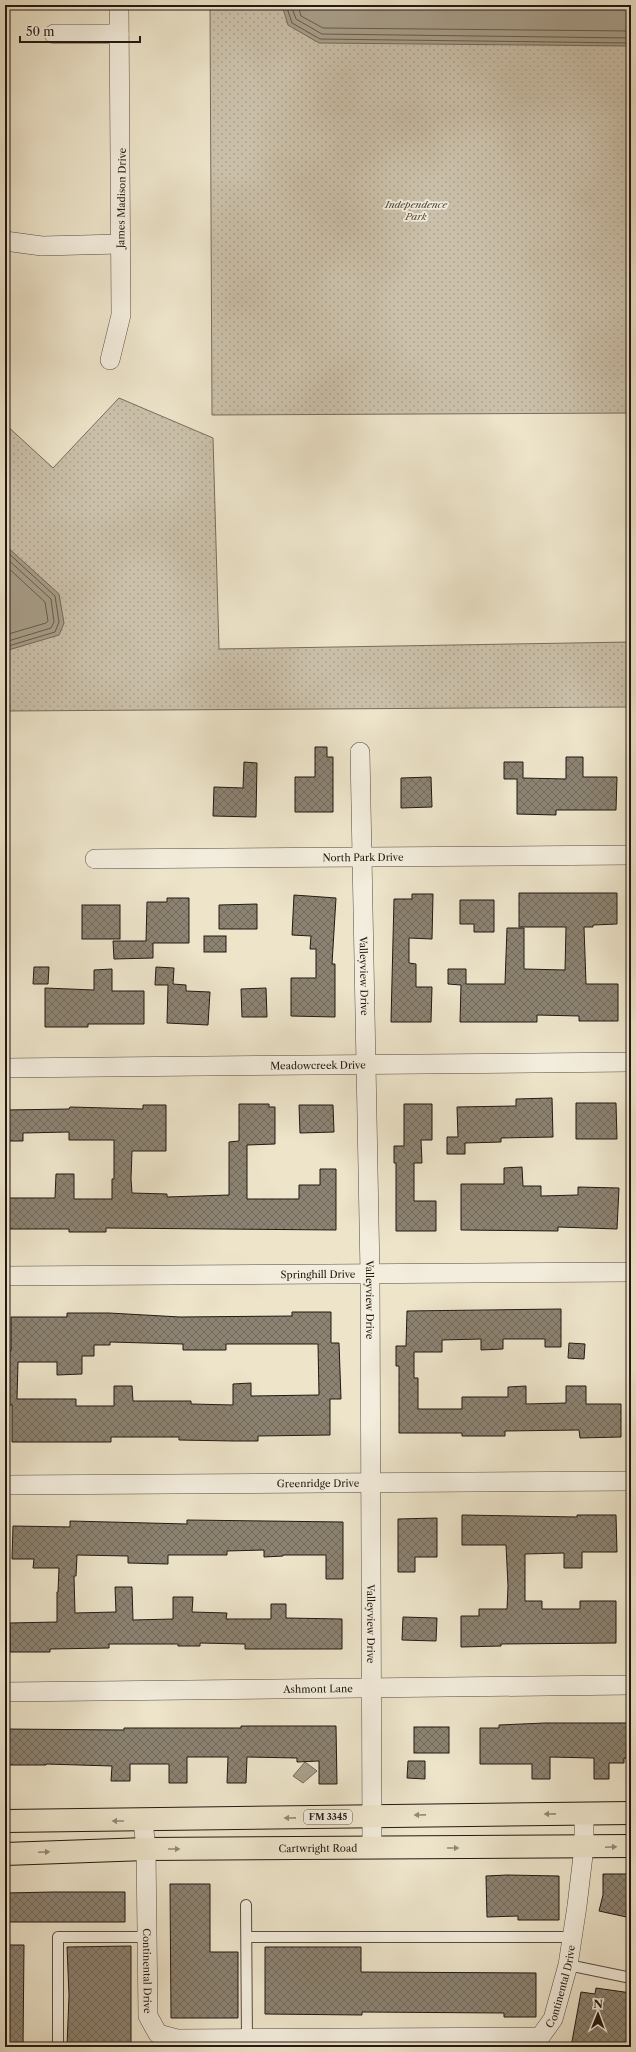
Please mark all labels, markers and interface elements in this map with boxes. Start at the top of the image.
scale bar [20,18,140,44]
text: 50 m [26,24,55,39]
street label: James Madison Drive [114,147,129,250]
park label: Independence Park [384,198,448,223]
street label: North Park Drive [322,851,404,864]
street label: Valleyview Drive [357,935,371,1016]
street label: Meadowcreek Drive [270,1059,366,1072]
street label: Valleyview Drive [363,1259,376,1340]
street label: Springhill Drive [281,1268,356,1281]
street label: Greenridge Drive [277,1477,360,1490]
street label: Valleyview Drive [364,1583,377,1664]
street label: Ashmont Lane [282,1682,353,1696]
road number: FM 3345 [304,1810,352,1824]
one-way arrow [543,1811,556,1817]
one-way arrow [414,1812,426,1819]
one-way arrow [284,1814,296,1821]
one-way arrow [111,1818,124,1824]
street label: Cartwright Road [278,1842,357,1855]
one-way arrow [605,1843,617,1850]
one-way arrow [447,1845,460,1851]
one-way arrow [168,1846,181,1852]
one-way arrow [38,1849,50,1856]
street label: Continental Drive [140,1928,154,2014]
street label: Continental Drive [543,1944,578,2031]
north arrow [578,1994,618,2034]
text: N [593,1997,604,2011]

